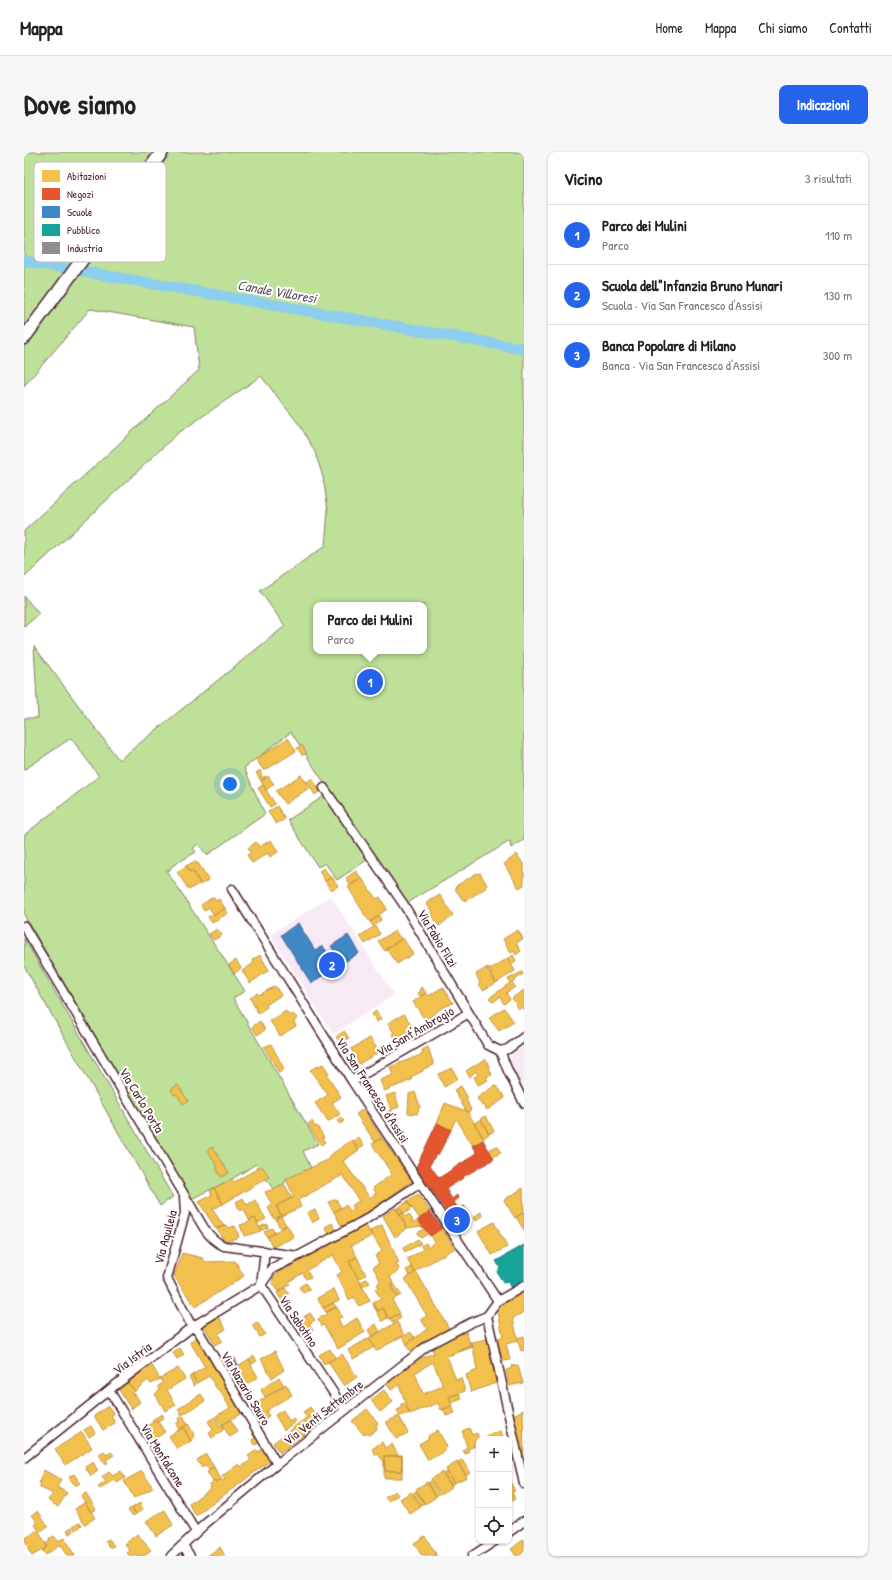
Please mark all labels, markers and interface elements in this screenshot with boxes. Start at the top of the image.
text: Mappa [20,15,62,41]
text: Home [656,18,683,37]
text: Mappa [705,18,736,37]
text: Chi siamo [758,18,807,37]
text: Contatti [829,18,872,37]
text: Dove siamo [24,85,136,123]
button: Indicazioni [779,85,868,124]
legend [34,162,166,262]
text: Vicino [564,167,602,190]
text: Abitazioni [67,169,107,183]
text: 3 risultati [805,169,852,187]
text: Negozi [67,187,94,201]
text: Scuole [67,205,93,219]
text: Parco dei Mulini [602,215,687,236]
text: Pubblico [67,223,100,237]
text: 1 [575,226,579,244]
text: 110 m [825,226,852,244]
text: Parco [602,236,629,254]
text: Industria [67,241,103,255]
water label: Canale Villoresi [236,275,320,308]
text: Scuola dell"Infanzia Bruno Munari [602,275,783,296]
text: 2 [574,286,580,304]
text: 130 m [824,286,852,304]
text: Scuola · Via San Francesco d'Assisi [602,296,763,314]
text: Banca Popolare di Milano [602,335,736,356]
text: 3 [574,346,580,364]
text: 300 m [823,346,852,364]
text: Banca · Via San Francesco d'Assisi [602,356,760,374]
popup [313,602,427,654]
text: Parco dei Mulini [327,609,413,630]
text: Parco [327,630,354,648]
pin: 1 [357,667,383,697]
your location [220,774,240,794]
street label: Via Fabio Filzi [414,906,462,970]
pin: 2 [319,950,345,980]
street label: Via Sant'Ambrogio [373,1002,457,1060]
street label: Via San Francesco d'Assisi [332,1034,414,1146]
street label: Via Carlo Porta [115,1064,169,1136]
pin: 3 [444,1205,470,1235]
street label: Via Aquileia [149,1208,181,1266]
street label: Via Sabotino [275,1292,323,1350]
street label: Via Istria [109,1338,155,1378]
street label: Via Nazario Sauro [217,1348,275,1428]
street label: Via Venti Settembre [279,1375,367,1449]
street label: Via Monfalcone [136,1420,190,1490]
map controls [476,1436,512,1544]
button: + [476,1436,512,1472]
button: − [476,1472,512,1508]
button: locate [476,1508,512,1544]

